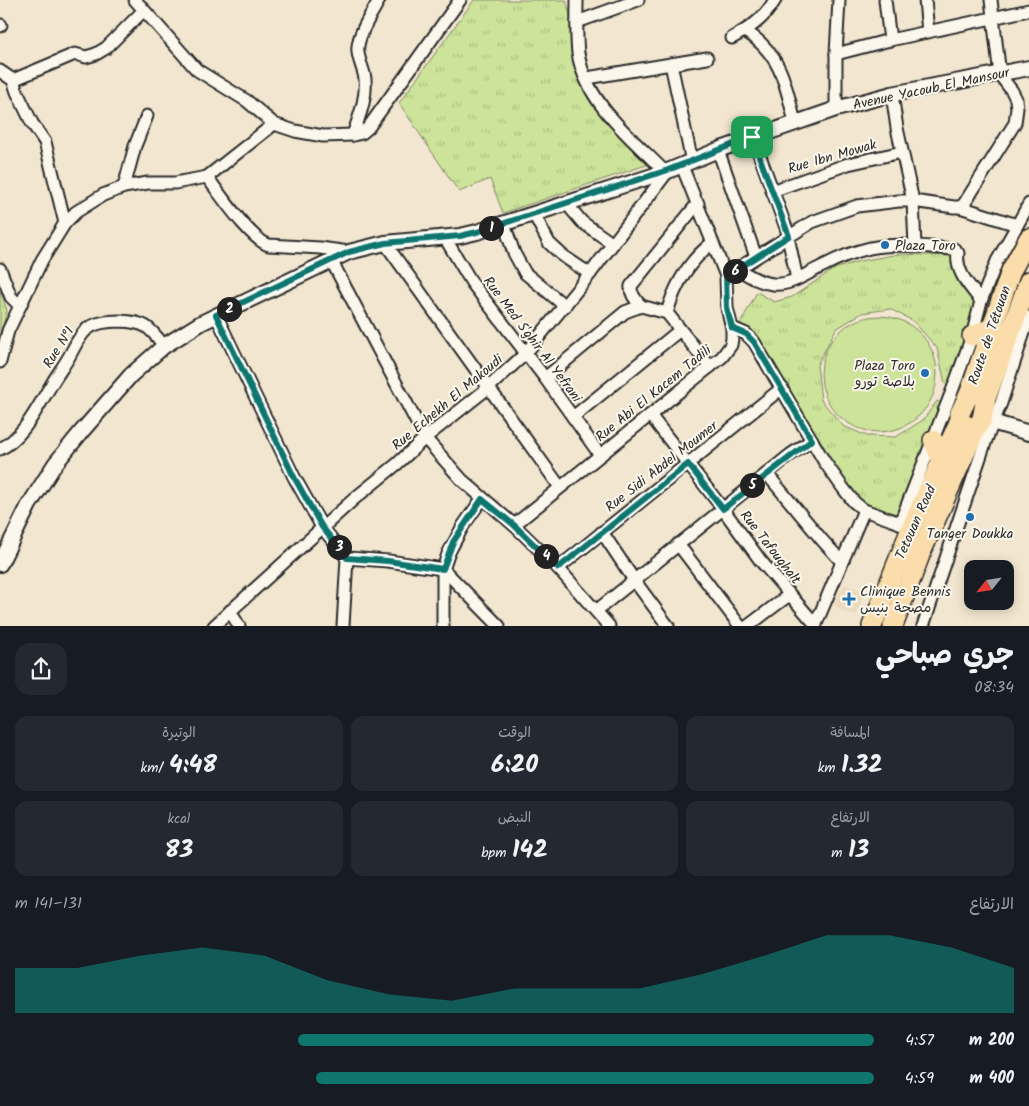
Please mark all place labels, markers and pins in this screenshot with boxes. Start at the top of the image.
pin [731,116,773,158]
pin: 1 [478,216,504,240]
place label: Plaza Toro [895,235,956,257]
marker: Plaza Toro [879,239,891,251]
pin: 6 [722,258,748,284]
pin: 2 [216,296,242,322]
place label: Plaza Toro بلاصة تورو [854,355,915,393]
marker: Plaza Toro بلاصة تورو [919,367,931,379]
pin: 5 [740,472,764,498]
marker: Tanger Doukka [964,511,976,523]
place label: Tanger Doukka [927,523,1013,545]
pin: 3 [326,534,352,560]
pin: 4 [534,544,558,568]
place label: Clinique Bennis مصحة بنيس [860,581,951,619]
marker: Clinique Bennis مصحة بنيس [842,592,856,606]

